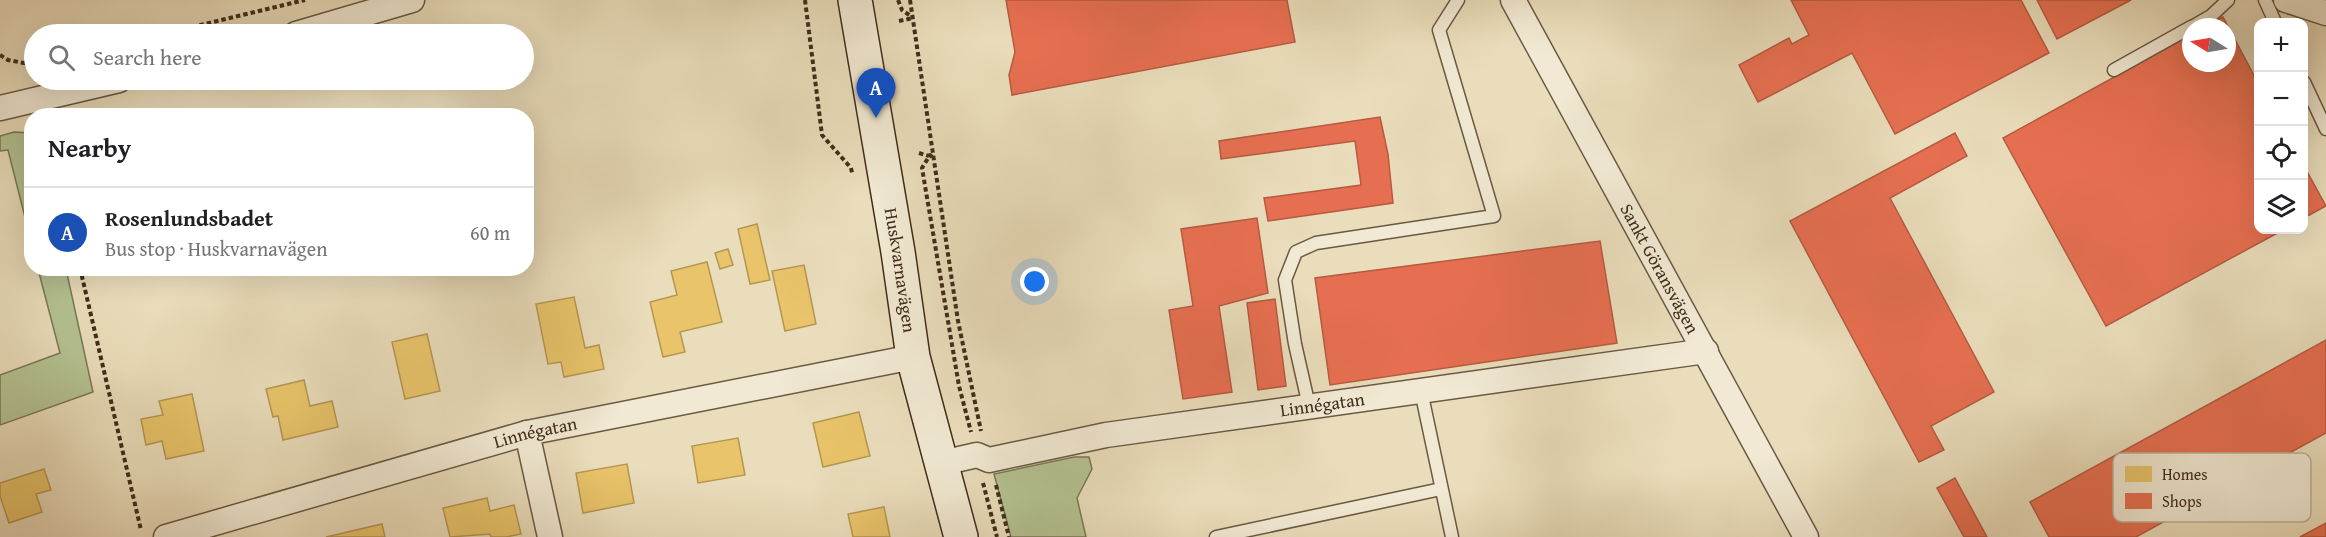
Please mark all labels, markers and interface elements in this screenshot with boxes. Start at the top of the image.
north arrow [2182,18,2236,72]
map controls [2254,18,2308,234]
button: + [2254,18,2308,72]
search box [24,24,534,90]
icon: search [45,41,78,74]
text: Search here [93,41,202,73]
pin: A [856,68,896,118]
button: − [2254,72,2308,126]
button: locate [2254,126,2308,180]
text: Nearby [48,128,131,167]
button: layers [2254,180,2308,234]
street label: Sankt Göransvägen [1613,198,1707,338]
text: Rosenlundsbadet [105,202,273,234]
street label: Huskvarnavägen [878,206,923,334]
text: A [61,218,74,247]
text: 60 m [470,218,510,247]
text: Bus stop · Huskvarnavägen [105,234,327,263]
your location [1020,267,1049,296]
street label: Linnégatan [1278,385,1366,423]
street label: Linnégatan [490,409,579,455]
legend [2113,453,2311,522]
text: Homes [2162,462,2208,486]
text: Shops [2162,489,2202,513]

